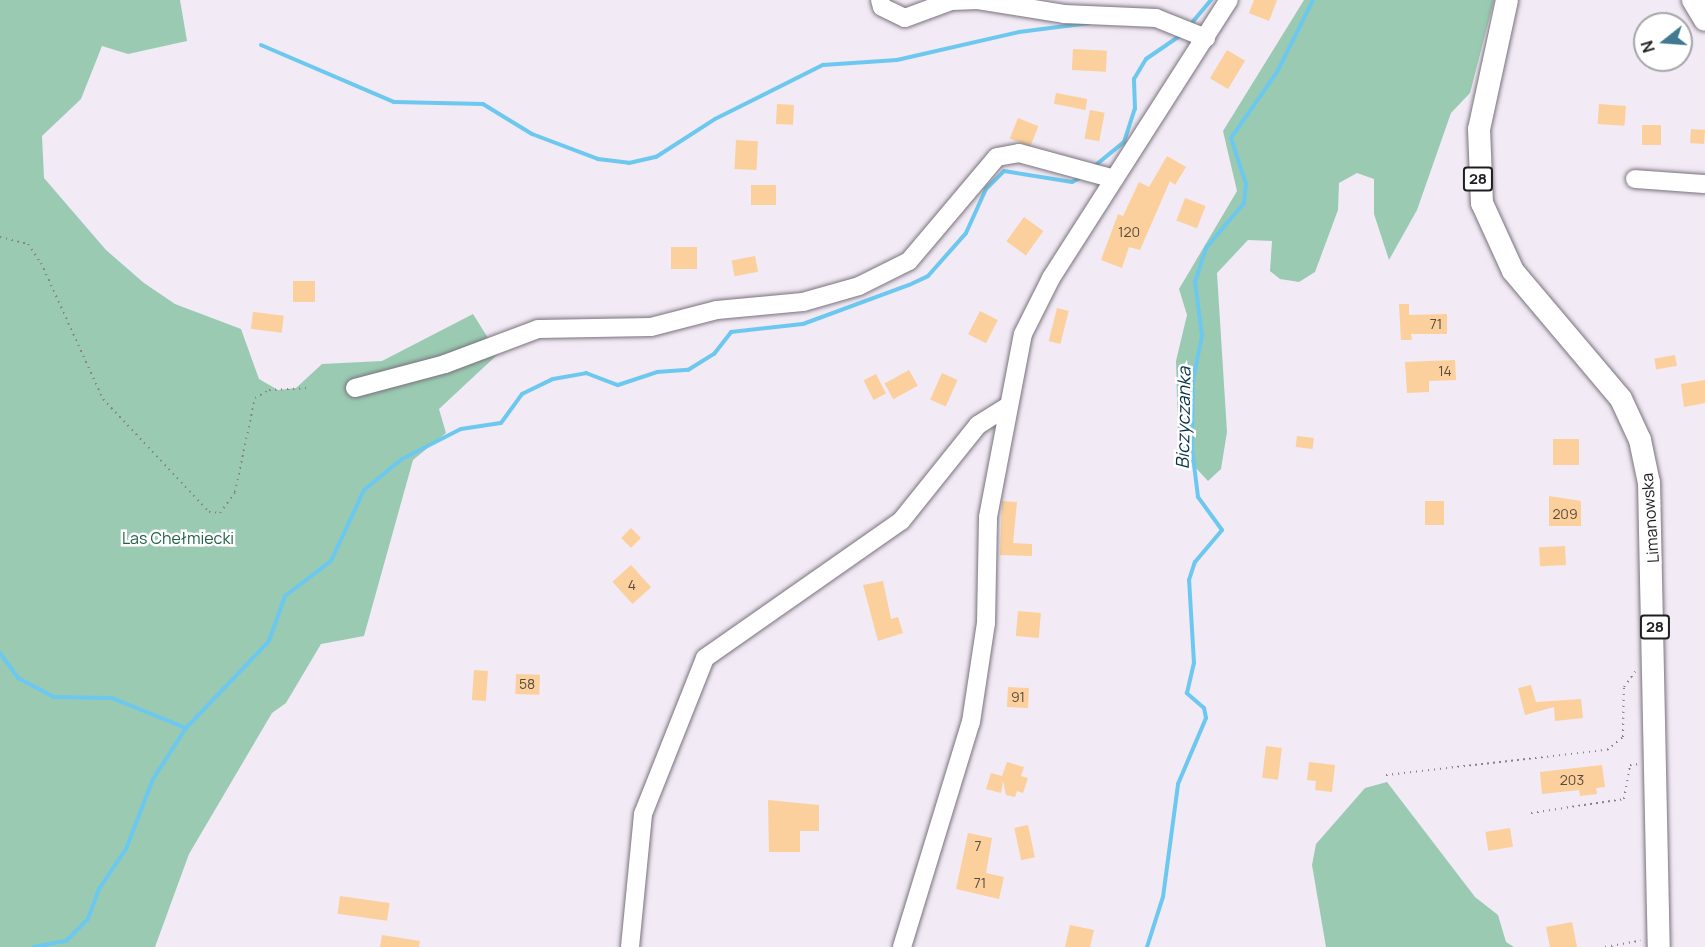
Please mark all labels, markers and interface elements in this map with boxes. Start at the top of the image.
north arrow [1633,12,1693,72]
text: N [1635,38,1660,55]
road number: 28 [1462,167,1494,191]
house number: 120 [1118,224,1140,240]
house number: 71 [1430,316,1442,332]
house number: 14 [1438,363,1452,379]
water label: Biczyczanka [1171,367,1195,469]
street label: Limanowska [1637,472,1663,564]
house number: 209 [1552,506,1578,522]
park label: Las Chełmiecki [122,528,234,548]
house number: 4 [628,577,636,593]
road number: 28 [1638,615,1672,639]
house number: 58 [519,676,535,692]
house number: 91 [1011,689,1025,705]
house number: 203 [1560,772,1584,788]
house number: 7 [974,838,982,854]
house number: 71 [974,875,986,891]

